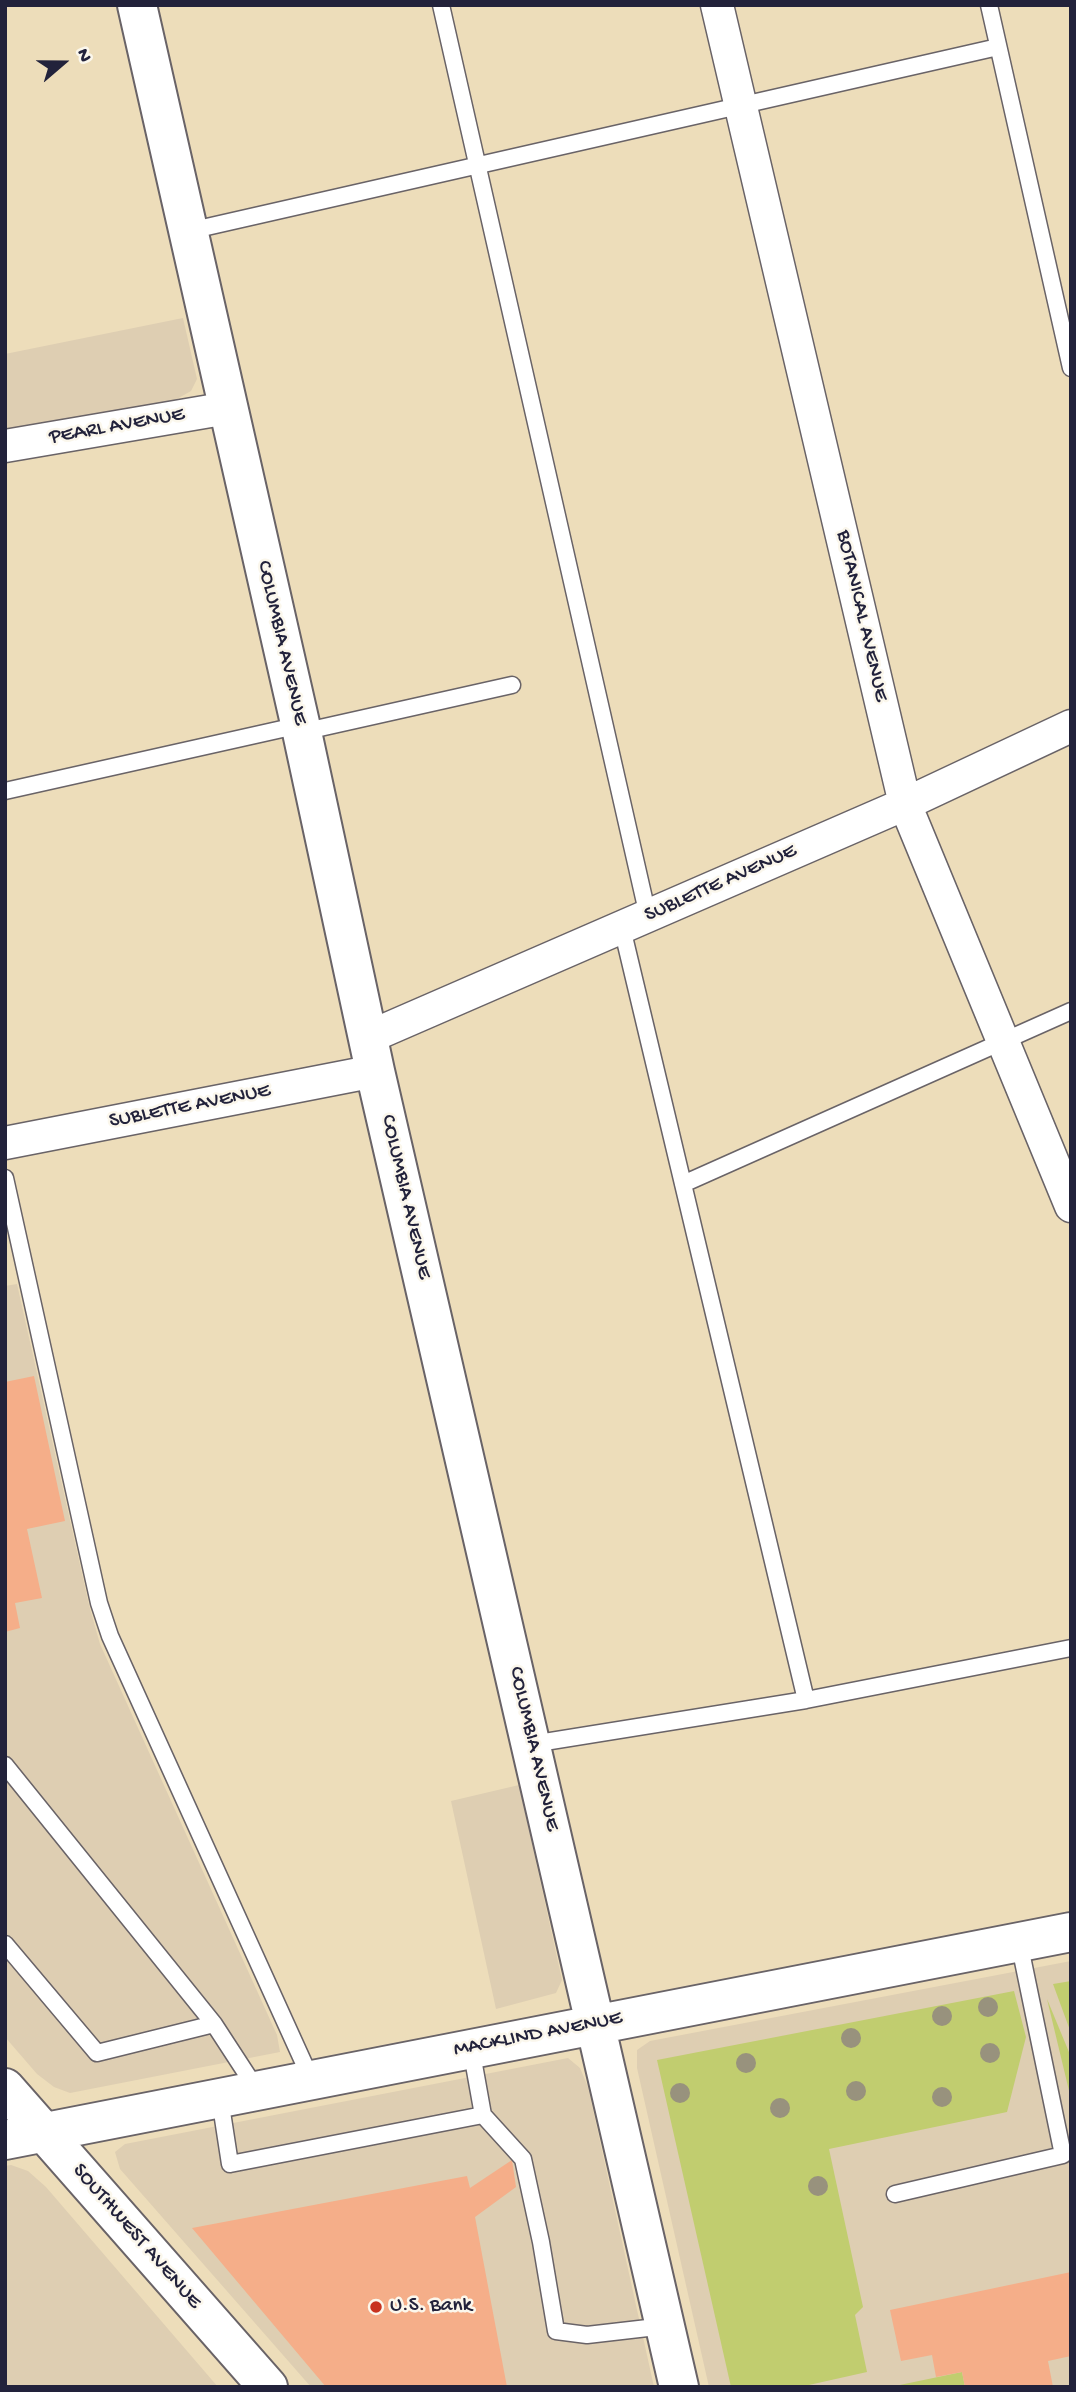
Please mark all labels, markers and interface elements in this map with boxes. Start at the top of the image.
north arrow [28,28,98,98]
text: N [70,46,96,65]
street label: PEARL AVENUE [47,403,187,451]
street label: BOTANICAL AVENUE [829,528,893,704]
street label: COLUMBIA AVENUE [250,559,312,727]
street label: SUBLETTE AVENUE [641,839,801,929]
street label: SUBLETTE AVENUE [107,1079,273,1135]
street label: COLUMBIA AVENUE [374,1113,436,1281]
street label: COLUMBIA AVENUE [502,1665,564,1833]
street label: MACKLIND AVENUE [452,2006,624,2064]
street label: SOUTHWEST AVENUE [66,2159,206,2315]
place label: U.S. Bank [390,2294,472,2320]
marker: U.S. Bank [368,2299,384,2315]

